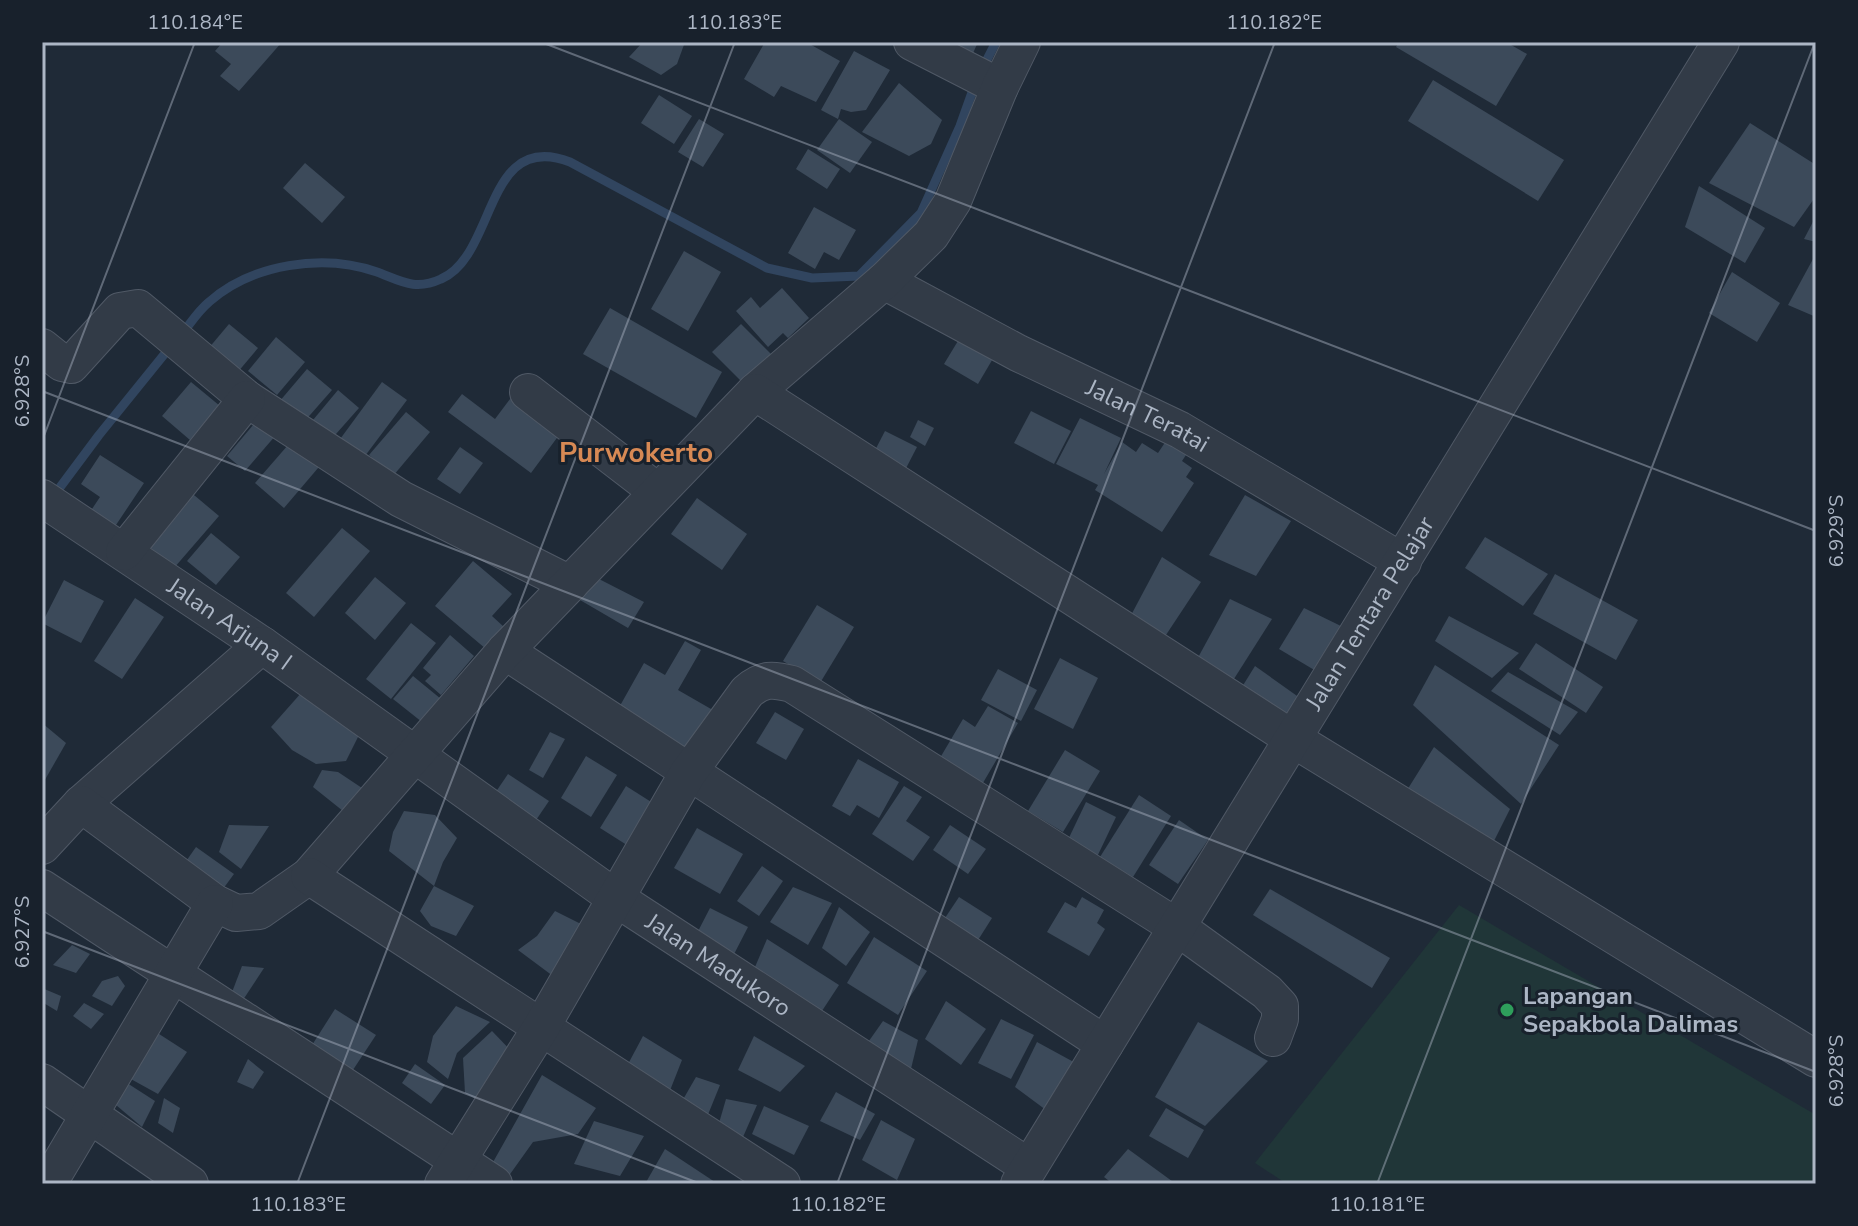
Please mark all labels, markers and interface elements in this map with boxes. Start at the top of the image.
text: 110.184°E [147,9,243,36]
text: 110.183°E [686,9,782,36]
text: 110.182°E [1226,9,1322,36]
text: 6.928°S [9,355,36,427]
street label: Jalan Teratai [1080,371,1215,460]
district label: Purwokerto [559,434,713,472]
text: 6.929°S [1823,495,1850,567]
street label: Jalan Tentara Pelajar [1298,510,1442,717]
street label: Jalan Arjuna I [160,570,299,677]
text: 6.927°S [9,896,36,968]
street label: Jalan Madukoro [638,905,797,1024]
place label: Lapangan Sepakbola Dalimas [1523,980,1738,1040]
marker: Lapangan Sepakbola Dalimas [1498,1001,1516,1019]
text: 6.928°S [1823,1035,1850,1107]
text: 110.183°E [250,1191,346,1218]
text: 110.182°E [790,1191,886,1218]
text: 110.181°E [1329,1191,1425,1218]

